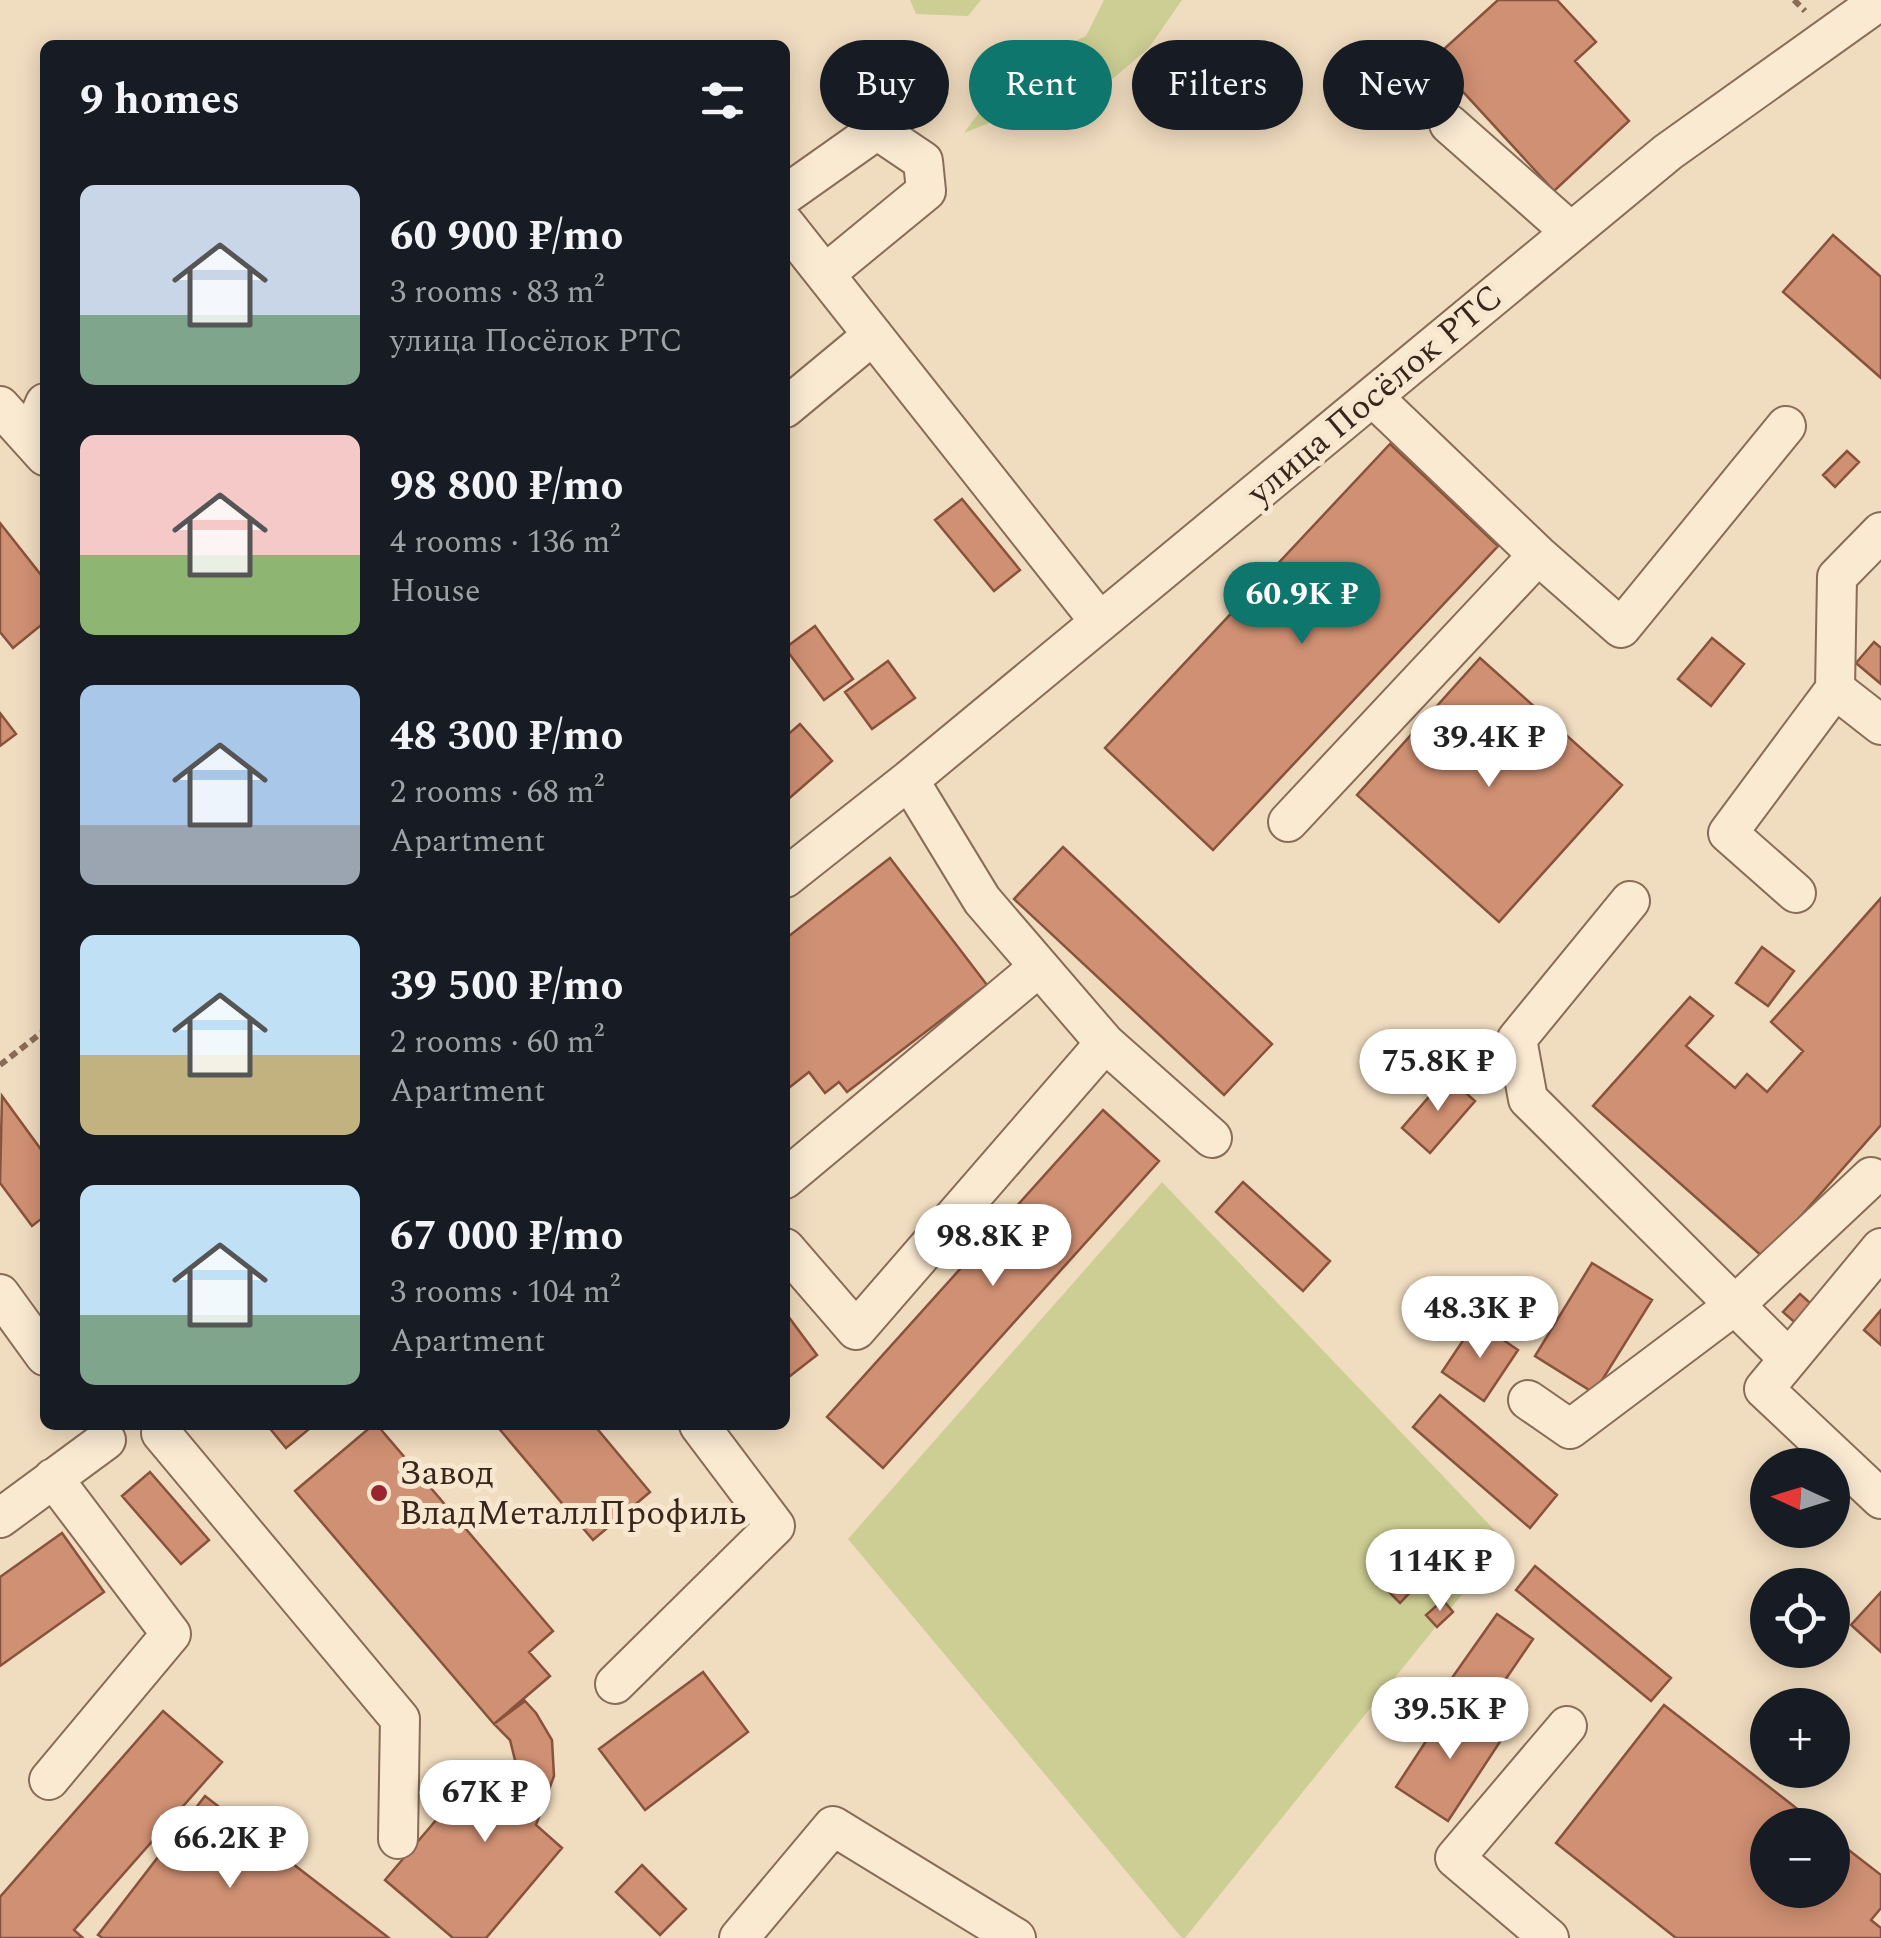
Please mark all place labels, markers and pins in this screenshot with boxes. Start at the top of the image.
pin: 60.9K ₽ [1210,562,1394,647]
pin: 39.4K ₽ [1397,705,1581,790]
pin: 75.8K ₽ [1346,1029,1530,1114]
pin: 98.8K ₽ [901,1204,1085,1289]
pin: 48.3K ₽ [1388,1276,1572,1361]
place label: Завод ВладМеталлПрофиль [399,1447,746,1540]
marker: Завод ВладМеталлПрофиль [368,1482,390,1504]
pin: 114K ₽ [1359,1529,1521,1614]
pin: 39.5K ₽ [1358,1677,1542,1762]
pin: 67K ₽ [415,1760,555,1845]
pin: 66.2K ₽ [138,1806,322,1891]

